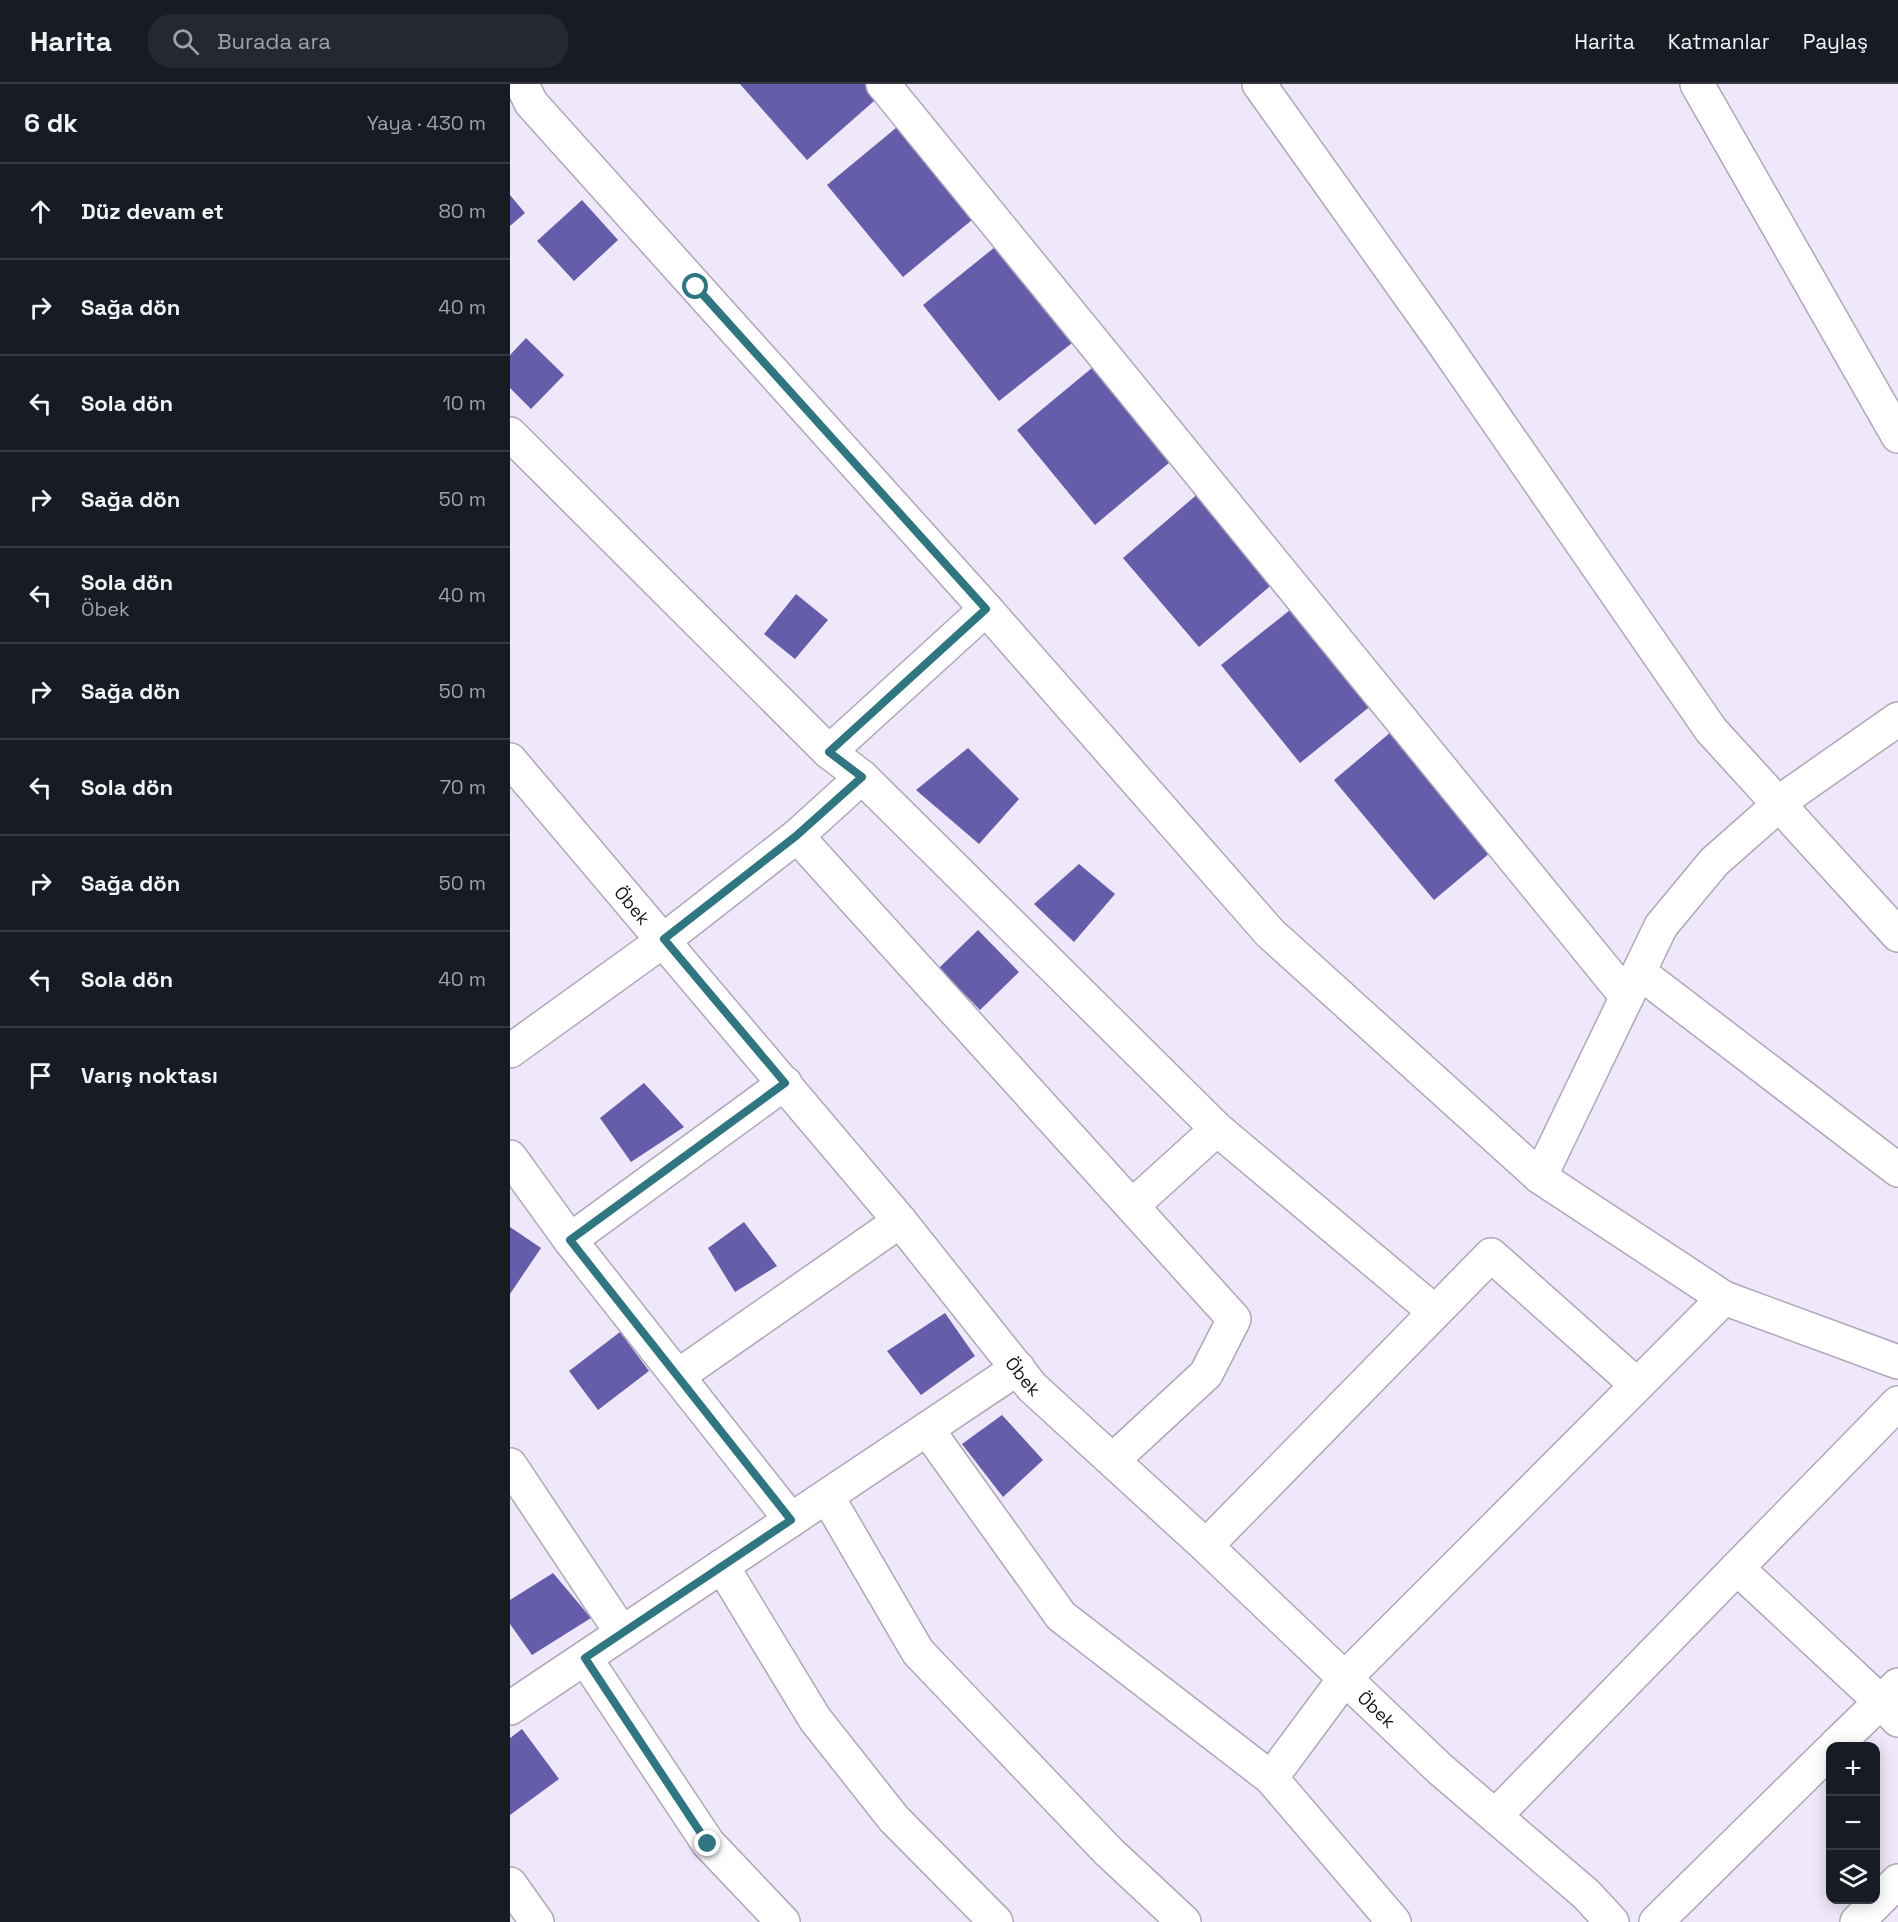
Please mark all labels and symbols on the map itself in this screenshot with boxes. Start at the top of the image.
route start [682,273,708,299]
street label: Öbek [610,881,656,930]
street label: Öbek [1001,1352,1046,1401]
street label: Öbek [1353,1686,1401,1733]
route end [694,1830,720,1856]

